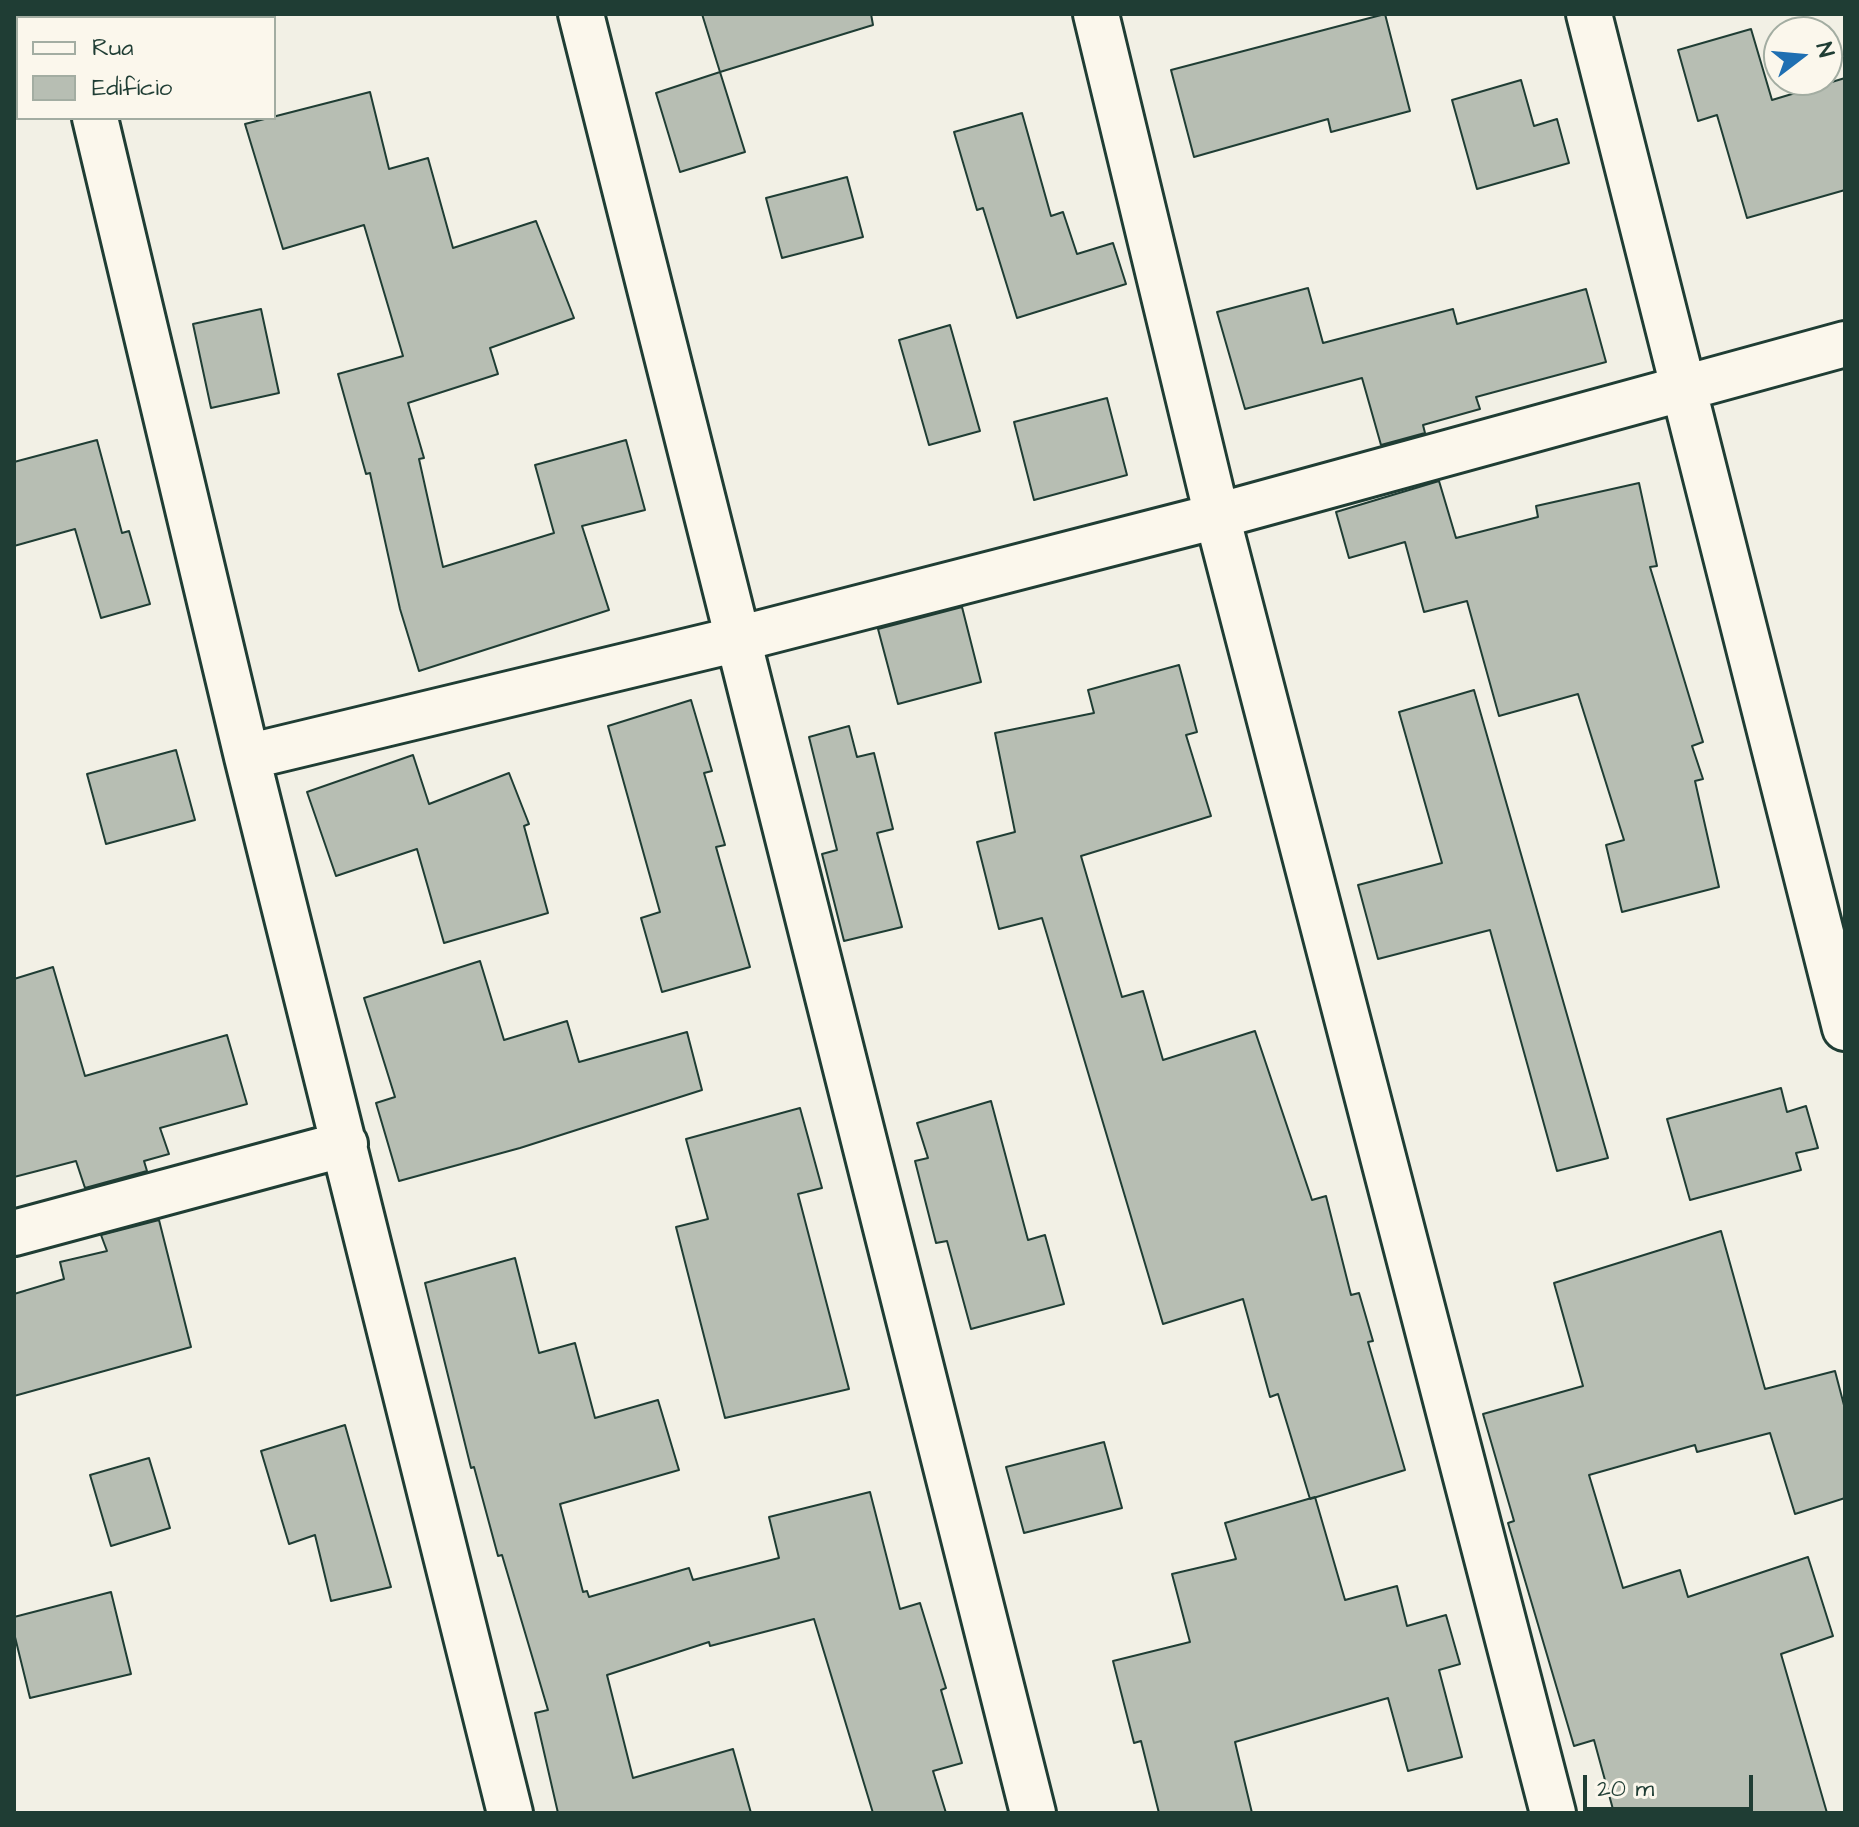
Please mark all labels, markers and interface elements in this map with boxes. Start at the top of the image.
legend [16,16,276,120]
north arrow [1763,16,1843,96]
text: Rua [92,31,134,65]
text: N [1808,39,1841,61]
text: Edifício [92,71,172,105]
scale bar [1587,1759,1757,1809]
text: 20 m [1597,1772,1654,1806]

